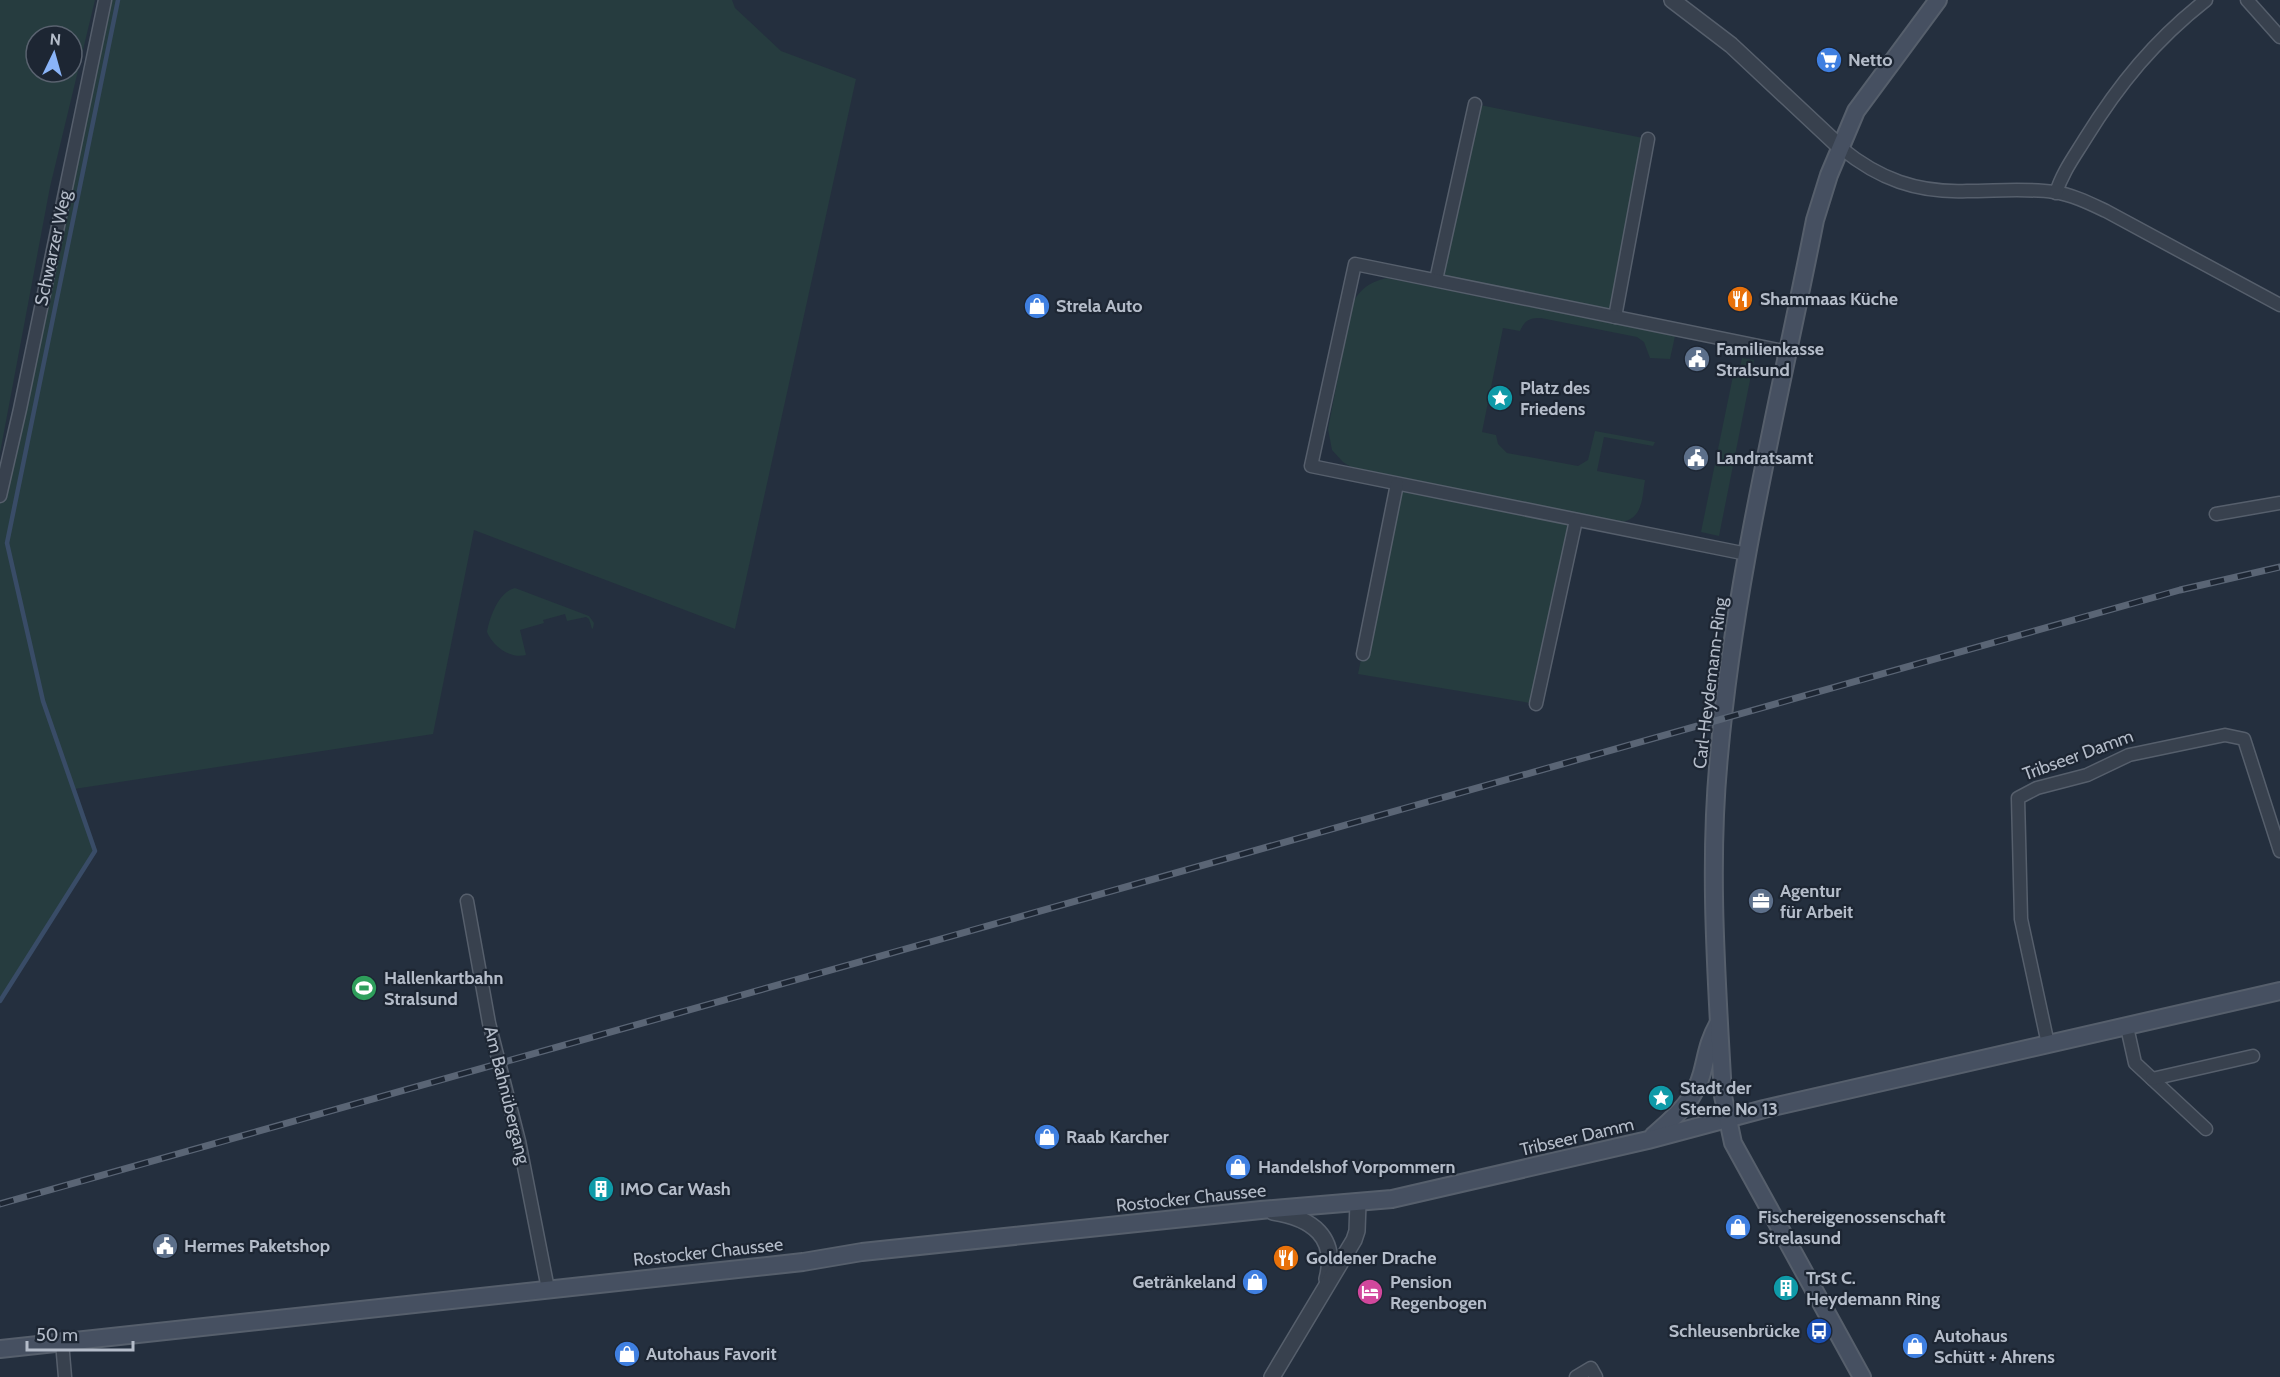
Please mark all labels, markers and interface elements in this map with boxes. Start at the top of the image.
north arrow [24,24,84,84]
text: N [49,30,62,50]
supermarket icon: Netto [1814,45,1844,75]
place label: Netto [1848,49,1892,71]
street label: Schwarzer Weg [30,187,76,308]
restaurant icon: Shammaas Küche [1725,284,1755,314]
place label: Shammaas Küche [1760,288,1898,310]
shop icon: Strela Auto [1022,291,1052,321]
place label: Strela Auto [1056,295,1143,317]
place label: Familienkasse Stralsund [1716,338,1824,381]
public building icon: Familienkasse Stralsund [1682,344,1712,374]
place label: Platz des Friedens [1520,377,1590,420]
place icon: Platz des Friedens [1485,383,1515,413]
public building icon: Landratsamt [1681,443,1711,473]
place label: Landratsamt [1716,447,1813,469]
street label: Carl-Heydemann-Ring [1689,595,1732,770]
street label: Tribseer Damm [2020,725,2136,785]
place label: Agentur für Arbeit [1780,880,1853,923]
office icon: Agentur für Arbeit [1746,886,1776,916]
place label: Hallenkartbahn Stralsund [384,967,503,1010]
sports icon: Hallenkartbahn Stralsund [349,973,379,1003]
street label: Am Bahnübergang [479,1024,535,1167]
place label: Stadt der Sterne No 13 [1680,1077,1778,1120]
place icon: Stadt der Sterne No 13 [1646,1083,1676,1113]
street label: Tribseer Damm [1518,1113,1636,1161]
shop icon: Raab Karcher [1032,1122,1062,1152]
place label: Raab Karcher [1066,1126,1169,1148]
shop icon: Handelshof Vorpommern [1223,1152,1253,1182]
place label: Handelshof Vorpommern [1258,1156,1455,1178]
building icon: IMO Car Wash [586,1174,616,1204]
place label: IMO Car Wash [620,1178,731,1200]
street label: Rostocker Chaussee [1115,1179,1267,1217]
place label: Fischereigenossenschaft Strelasund [1758,1206,1946,1249]
shop icon: Fischereigenossenschaft Strelasund [1723,1212,1753,1242]
public building icon: Hermes Paketshop [150,1231,180,1261]
street label: Rostocker Chaussee [632,1233,784,1271]
place label: Hermes Paketshop [184,1235,330,1257]
restaurant icon: Goldener Drache [1271,1243,1301,1273]
place label: Goldener Drache [1306,1247,1437,1269]
shop icon: Getränkeland [1240,1267,1270,1297]
place label: TrSt C. Heydemann Ring [1806,1267,1940,1310]
place label: Getränkeland [1132,1271,1236,1293]
place label: Pension Regenbogen [1390,1271,1487,1314]
building icon: TrSt C. Heydemann Ring [1771,1273,1801,1303]
hotel icon: Pension Regenbogen [1355,1277,1385,1307]
scale bar [27,1314,134,1352]
bus stop icon: Schleusenbrücke [1804,1316,1834,1346]
place label: Schleusenbrücke [1669,1320,1800,1342]
text: 50 m [36,1324,78,1346]
place label: Autohaus Schütt + Ahrens [1934,1325,2055,1368]
shop icon: Autohaus Schütt + Ahrens [1900,1331,1930,1361]
shop icon: Autohaus Favorit [612,1339,642,1369]
place label: Autohaus Favorit [646,1343,777,1365]

